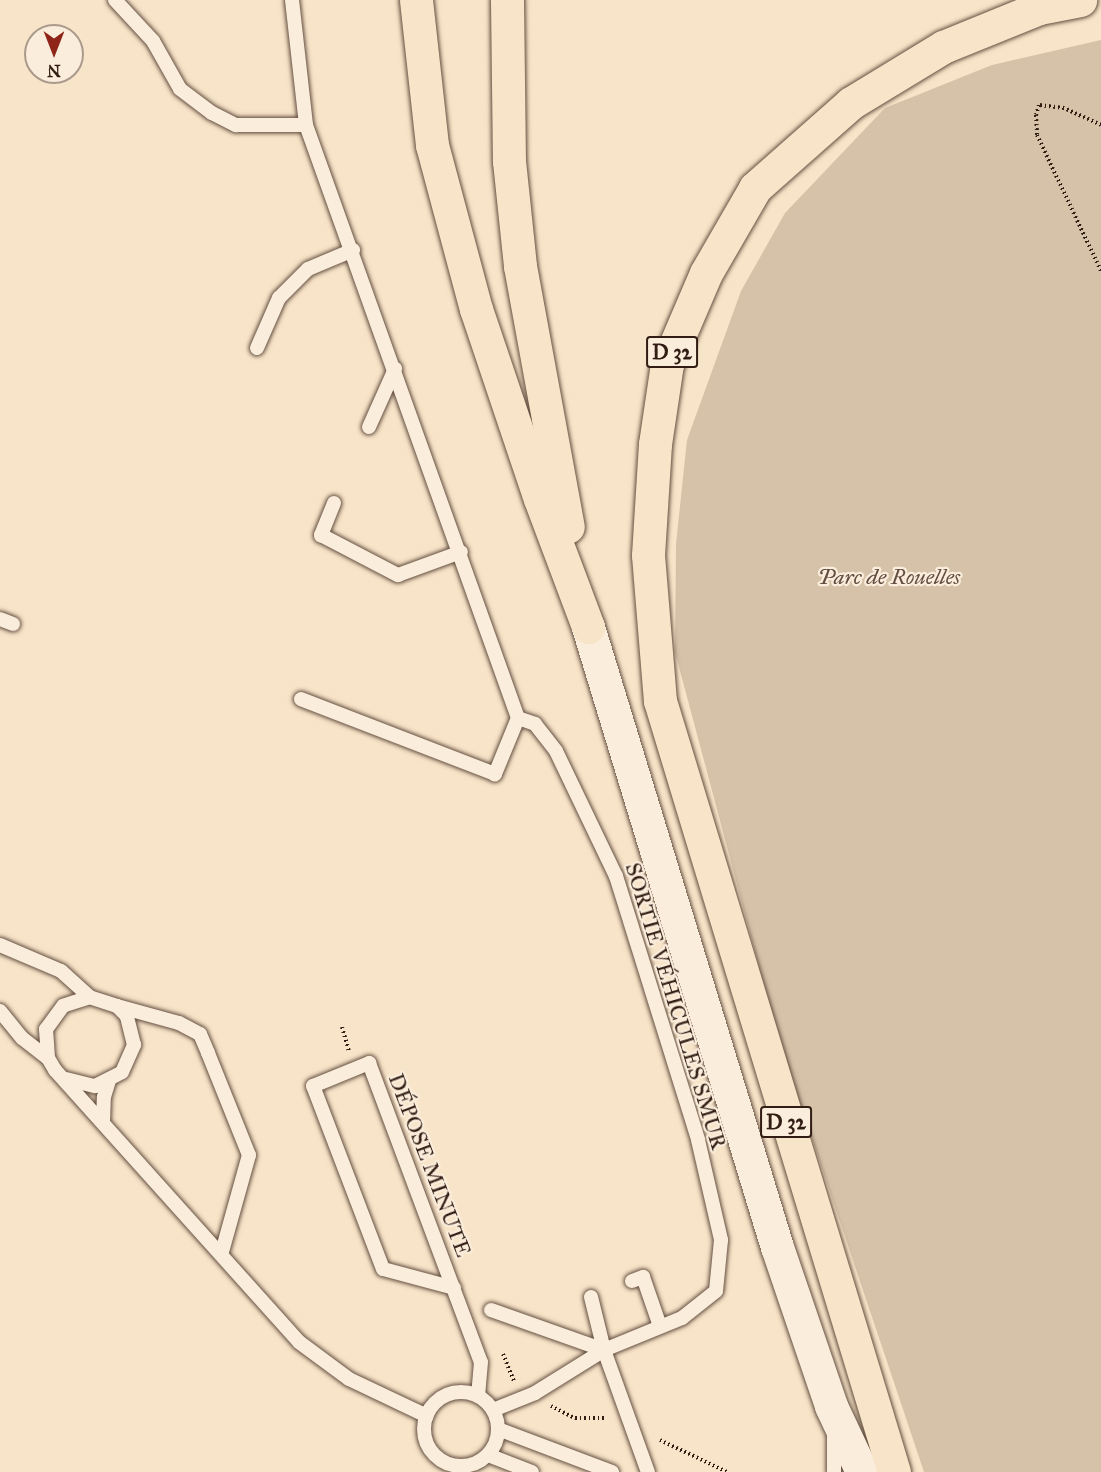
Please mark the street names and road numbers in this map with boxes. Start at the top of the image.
road number: D 32 [645,334,699,370]
street label: SORTIE VÉHICULES SMUR [620,859,732,1153]
street label: DÉPOSE MINUTE [383,1070,477,1260]
road number: D 32 [759,1104,813,1140]

